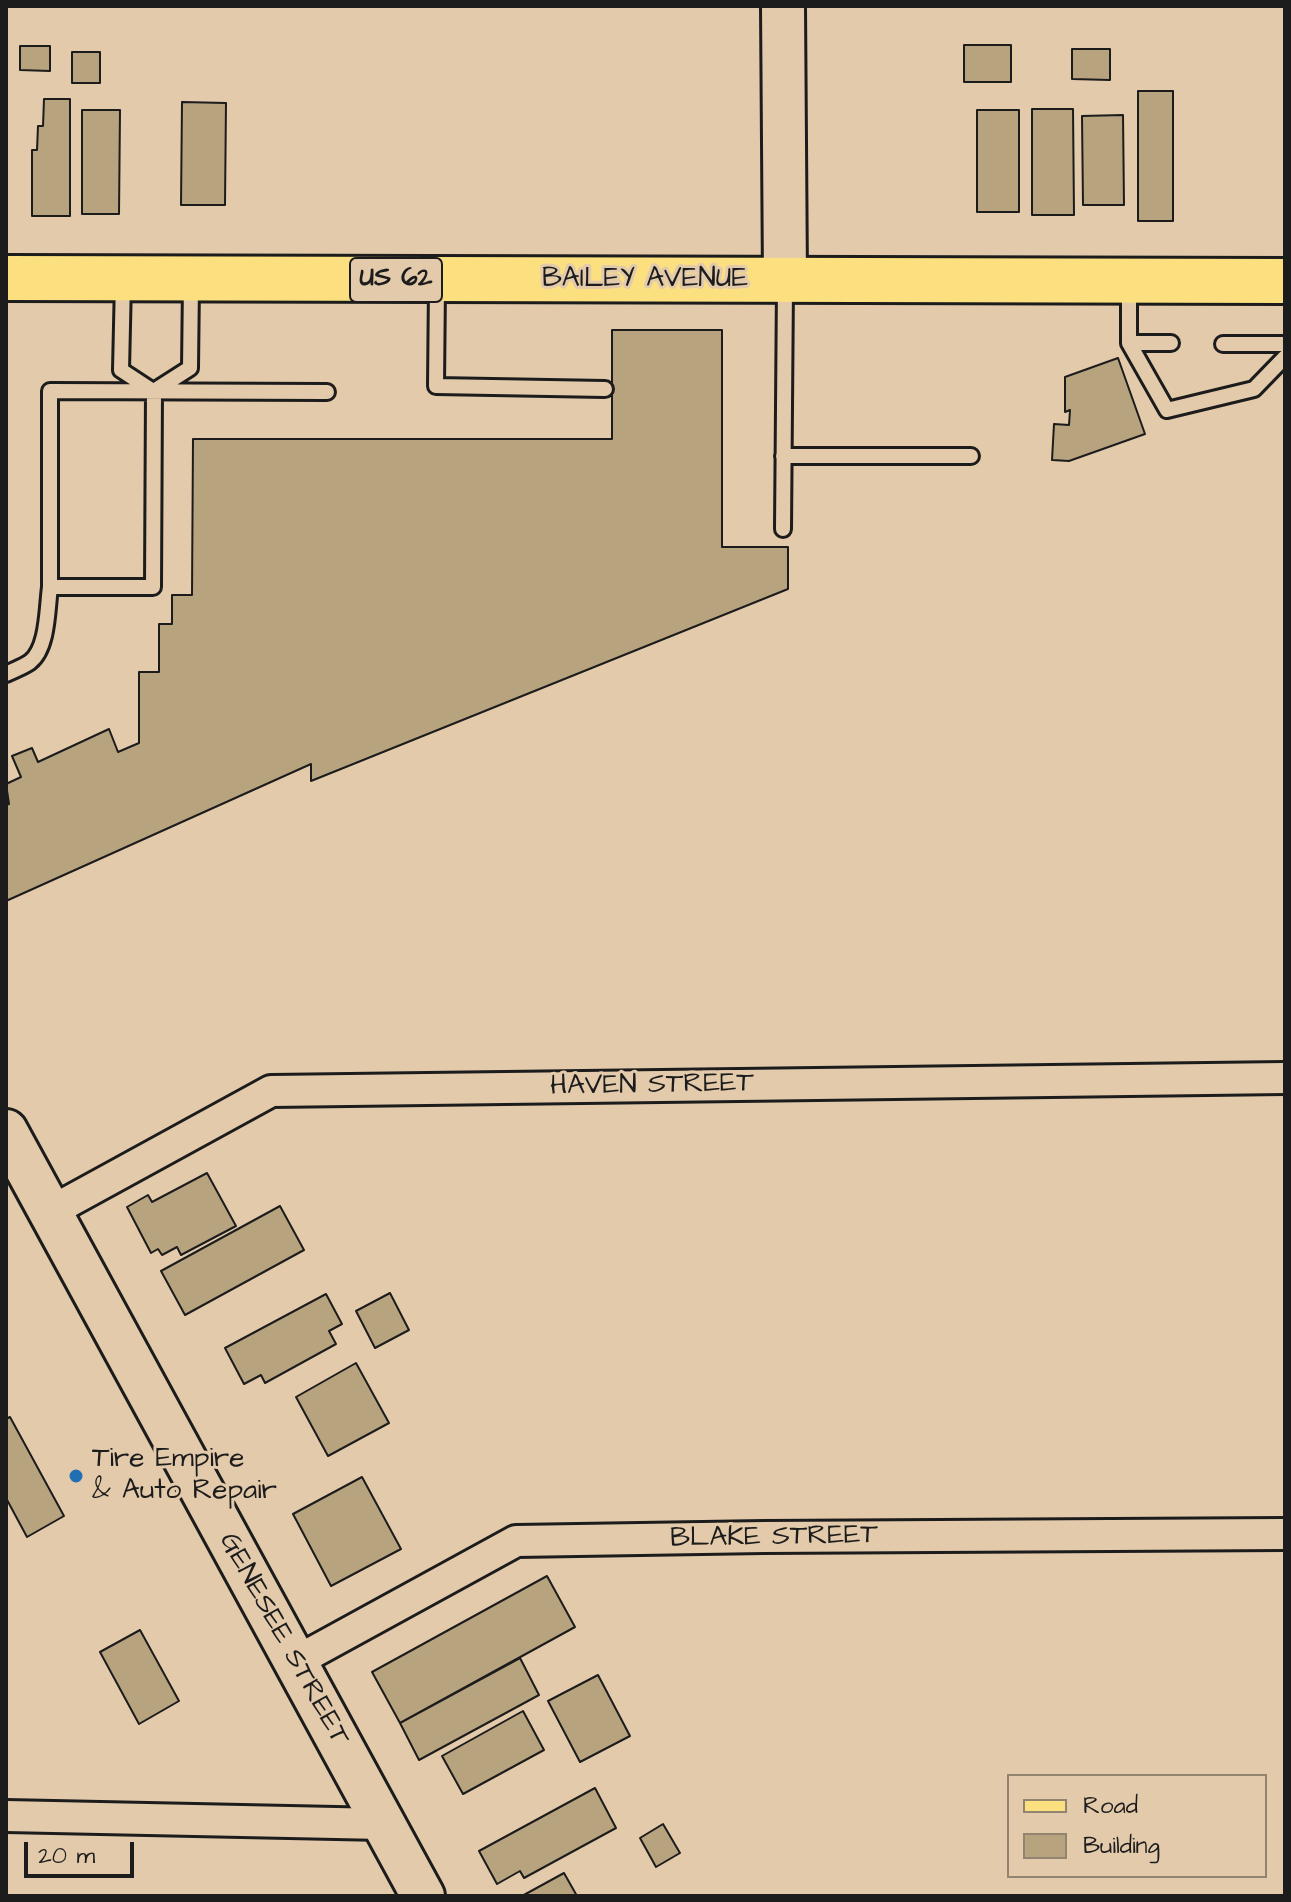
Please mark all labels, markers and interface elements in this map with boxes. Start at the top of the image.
road number: US 62 [350,258,442,302]
street label: BAILEY AVENUE [542,263,748,297]
street label: HAVEN STREET [550,1067,754,1105]
place label: Tire Empire & Auto Repair [92,1443,277,1509]
marker: Tire Empire & Auto Repair [67,1467,85,1485]
street label: BLAKE STREET [670,1519,878,1557]
street label: GENESEE STREET [211,1528,355,1752]
legend [1007,1774,1267,1878]
text: Road [1083,1789,1138,1823]
scale bar [28,1826,138,1876]
text: Building [1083,1829,1160,1863]
text: 20 m [38,1839,95,1873]

